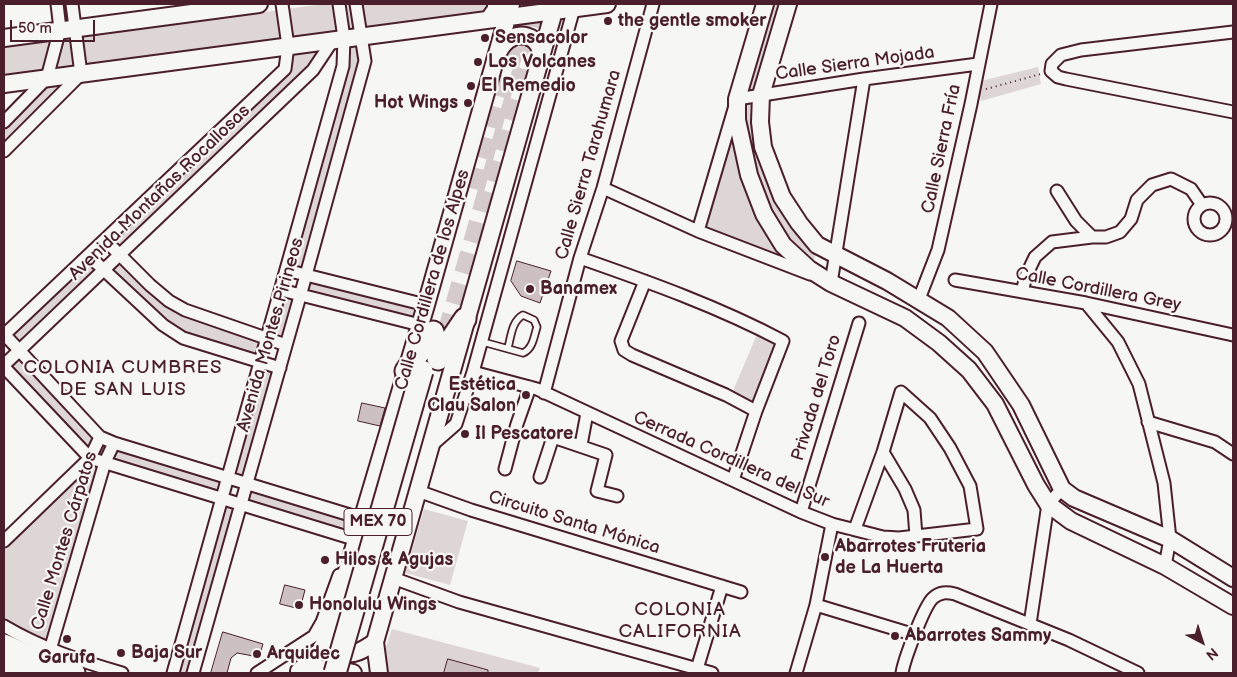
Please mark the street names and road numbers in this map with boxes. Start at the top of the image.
street label: Calle Sierra Mojada [774,42,936,86]
street label: Calle Sierra Tarahumara [552,68,626,262]
street label: Calle Sierra Fría [918,82,966,216]
street label: Avenida Montañas Rocallosas [65,101,255,285]
street label: Calle Cordillera de los Alpes [391,167,475,393]
street label: Avenida Montes Pirineos [233,235,309,435]
street label: Calle Cordillera Grey [1013,263,1183,317]
street label: Privada del Toro [788,332,846,464]
street label: Cerrada Cordillera del Sur [630,407,832,513]
street label: Calle Montes Cárpatos [27,449,103,633]
street label: Circuito Santa Mónica [486,487,662,559]
road number: MEX 70 [344,508,412,536]

